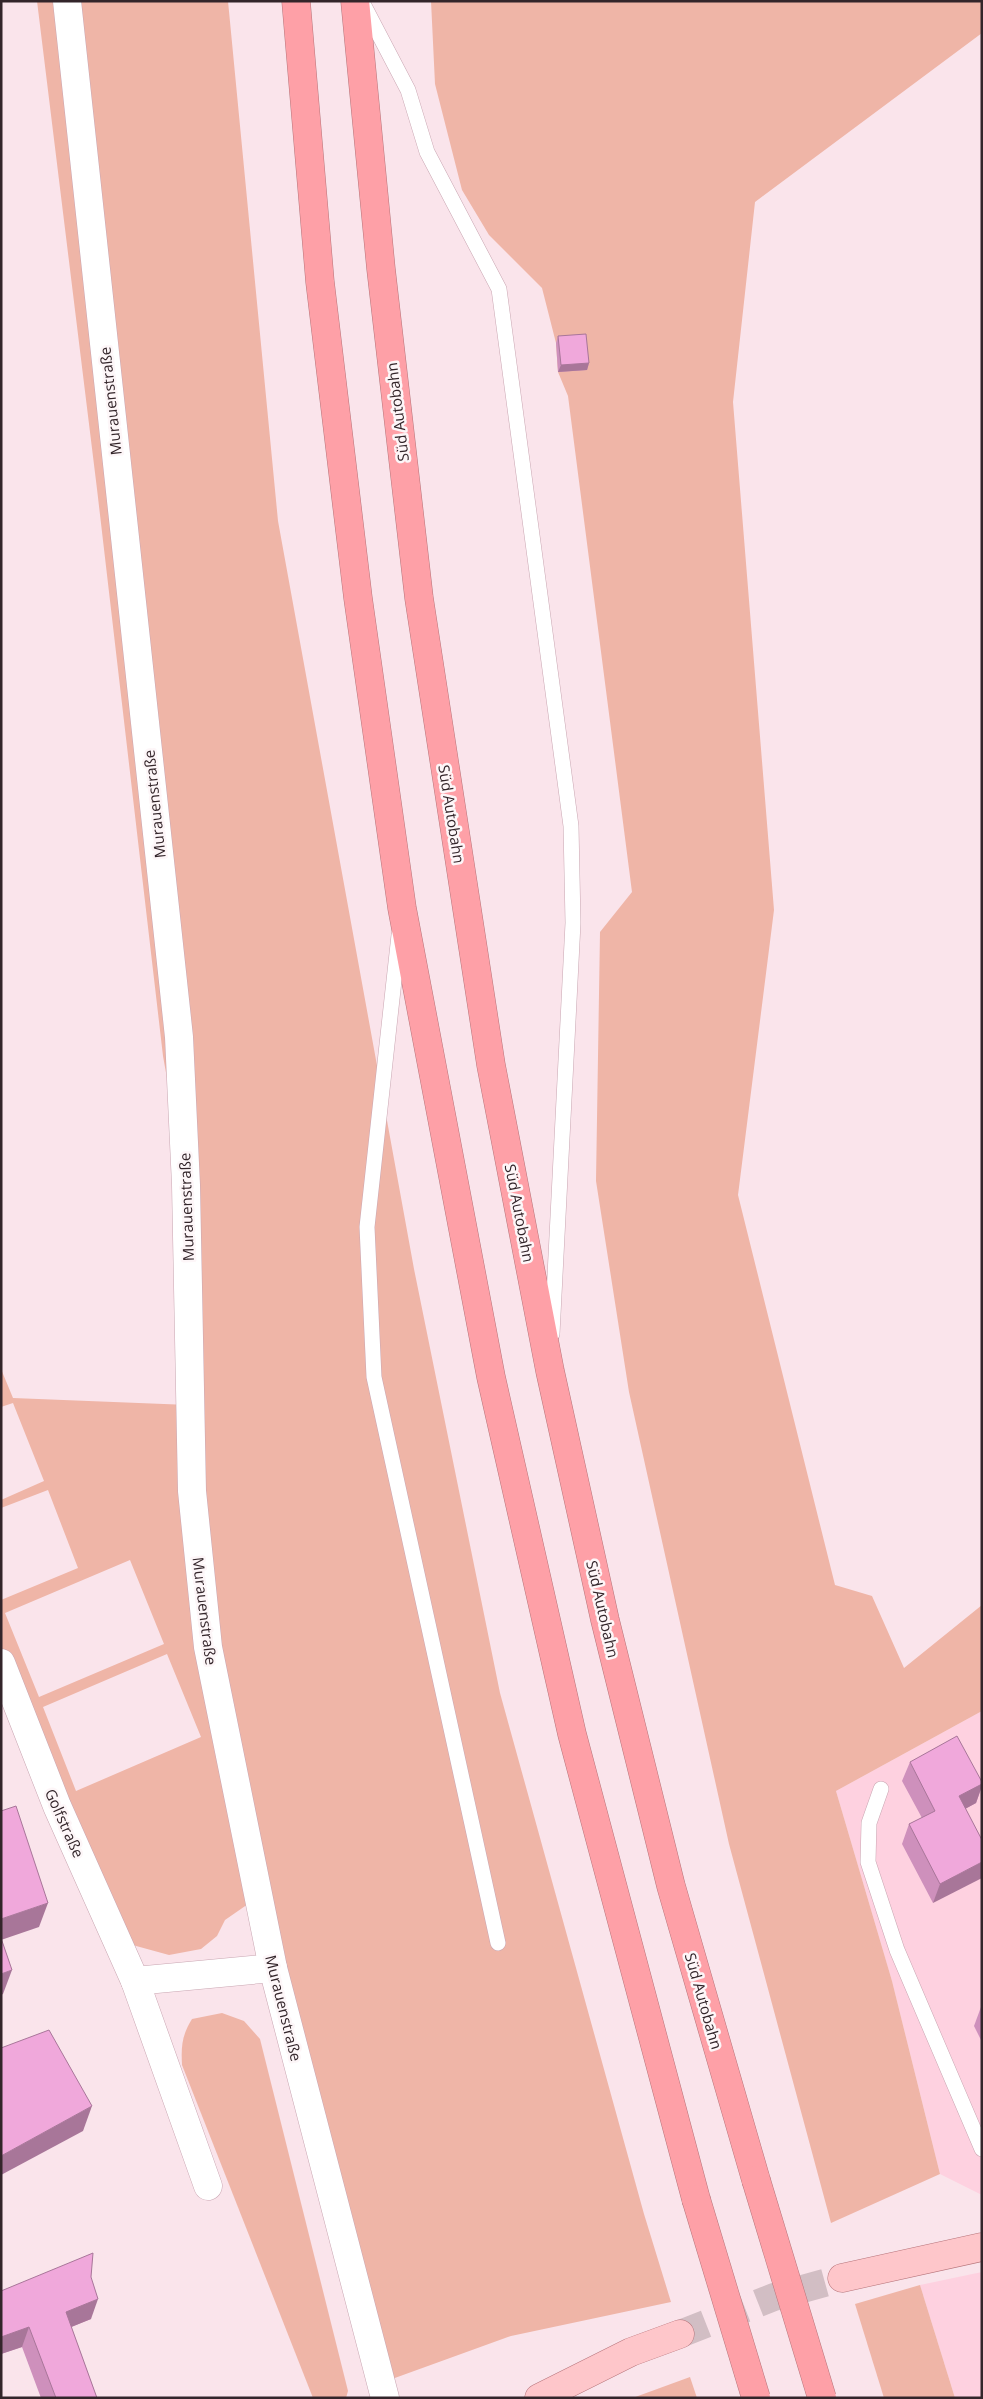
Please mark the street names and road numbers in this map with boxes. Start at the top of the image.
street label: Murauenstraße [94,346,126,456]
street label: Süd Autobahn [381,361,413,463]
street label: Murauenstraße [138,749,170,859]
street label: Süd Autobahn [434,763,470,865]
street label: Murauenstraße [174,1152,198,1262]
street label: Süd Autobahn [501,1162,539,1264]
street label: Murauenstraße [188,1556,222,1666]
street label: Süd Autobahn [582,1558,624,1660]
street label: Golfstraße [41,1785,89,1861]
street label: Süd Autobahn [681,1950,727,2052]
street label: Murauenstraße [261,1953,307,2063]

